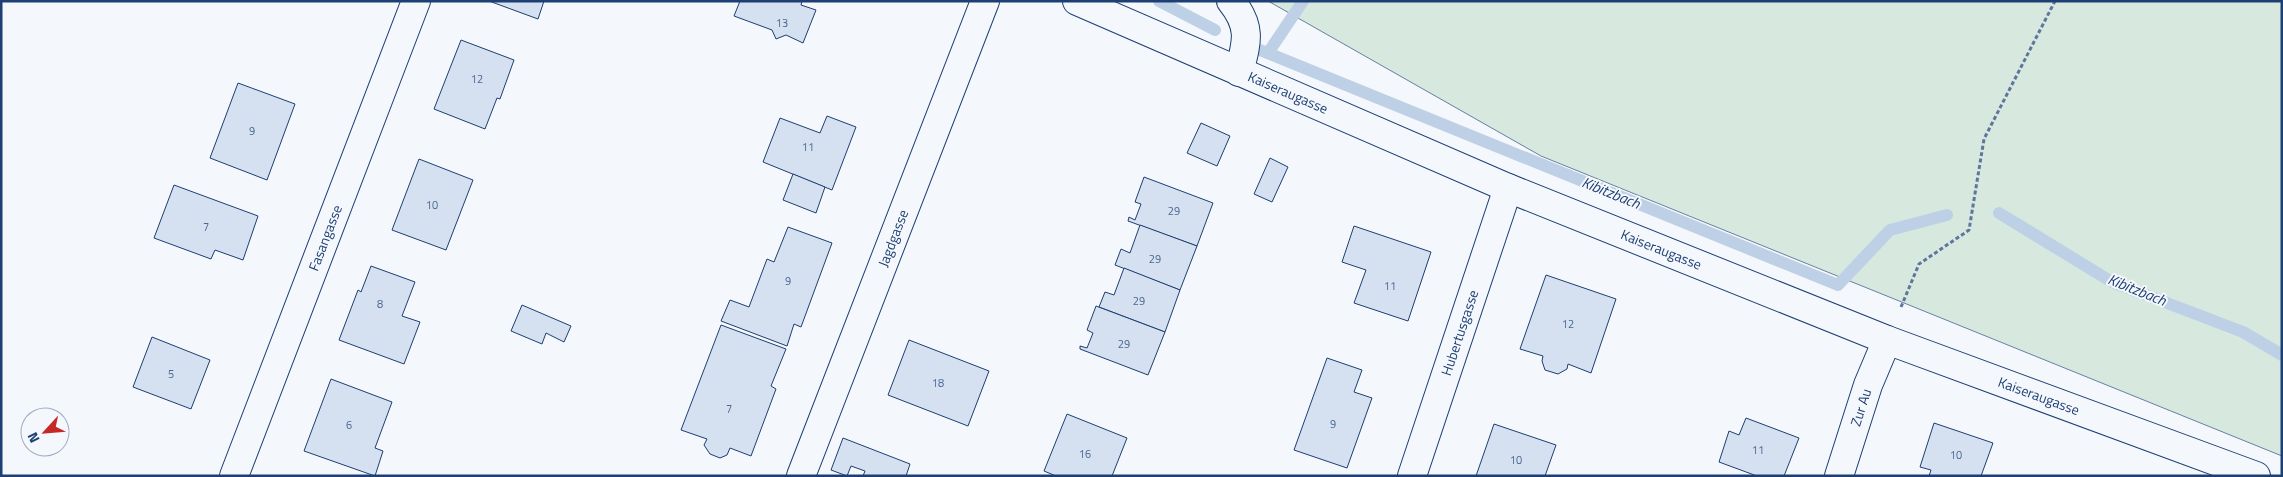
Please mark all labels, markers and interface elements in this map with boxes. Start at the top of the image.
house number: 13 [776,15,788,31]
street label: Kaiseraugasse [1245,65,1331,119]
house number: 12 [471,71,483,87]
house number: 9 [249,123,255,139]
house number: 11 [802,139,814,155]
water label: Kibitzbach [1579,170,1644,215]
house number: 10 [426,197,438,213]
street label: Fasangasse [303,202,347,274]
house number: 29 [1168,203,1180,219]
street label: Jagdgasse [872,206,913,270]
house number: 7 [203,219,209,235]
street label: Kaiseraugasse [1618,223,1705,275]
house number: 29 [1149,251,1161,267]
water label: Kibitzbach [2105,267,2170,312]
house number: 9 [785,273,791,289]
house number: 11 [1384,278,1396,294]
street label: Hubertusgasse [1435,287,1483,378]
house number: 29 [1133,293,1145,309]
house number: 8 [377,296,383,312]
house number: 12 [1562,316,1574,332]
house number: 29 [1118,336,1130,352]
house number: 5 [168,366,174,382]
street label: Kaiseraugasse [1995,371,2083,420]
house number: 18 [932,375,944,391]
street label: Zur Au [1845,386,1876,429]
house number: 7 [726,401,732,417]
north arrow [20,407,70,457]
house number: 9 [1330,416,1336,432]
house number: 6 [346,417,352,433]
text: N [21,429,44,447]
house number: 11 [1752,442,1764,458]
house number: 16 [1079,446,1091,462]
house number: 10 [1950,447,1962,463]
house number: 10 [1510,452,1522,468]

